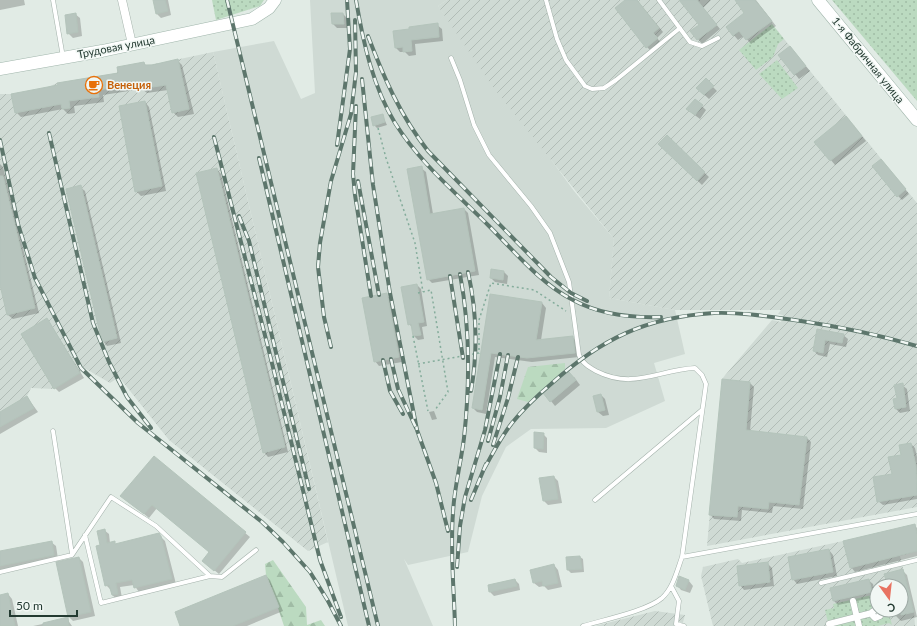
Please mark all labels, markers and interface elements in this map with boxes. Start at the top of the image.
street label: 1-я Фабричная улица [830,14,907,105]
street label: Трудовая улица [76,33,156,60]
cafe icon: Венеция [84,75,104,95]
place label: Венеция [107,78,151,91]
north arrow [869,578,909,618]
scale bar [10,592,77,618]
text: 50 m [16,598,43,613]
text: С [886,601,897,616]

